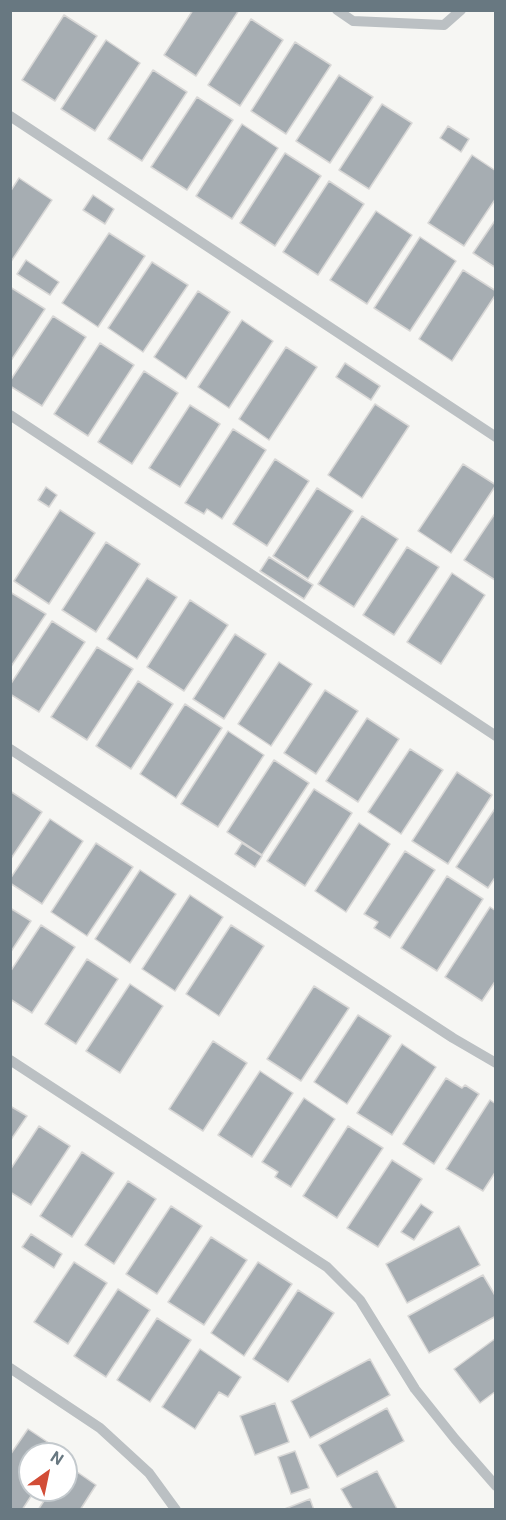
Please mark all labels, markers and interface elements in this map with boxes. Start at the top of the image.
north arrow [18,1442,78,1502]
text: N [47,1447,67,1469]

